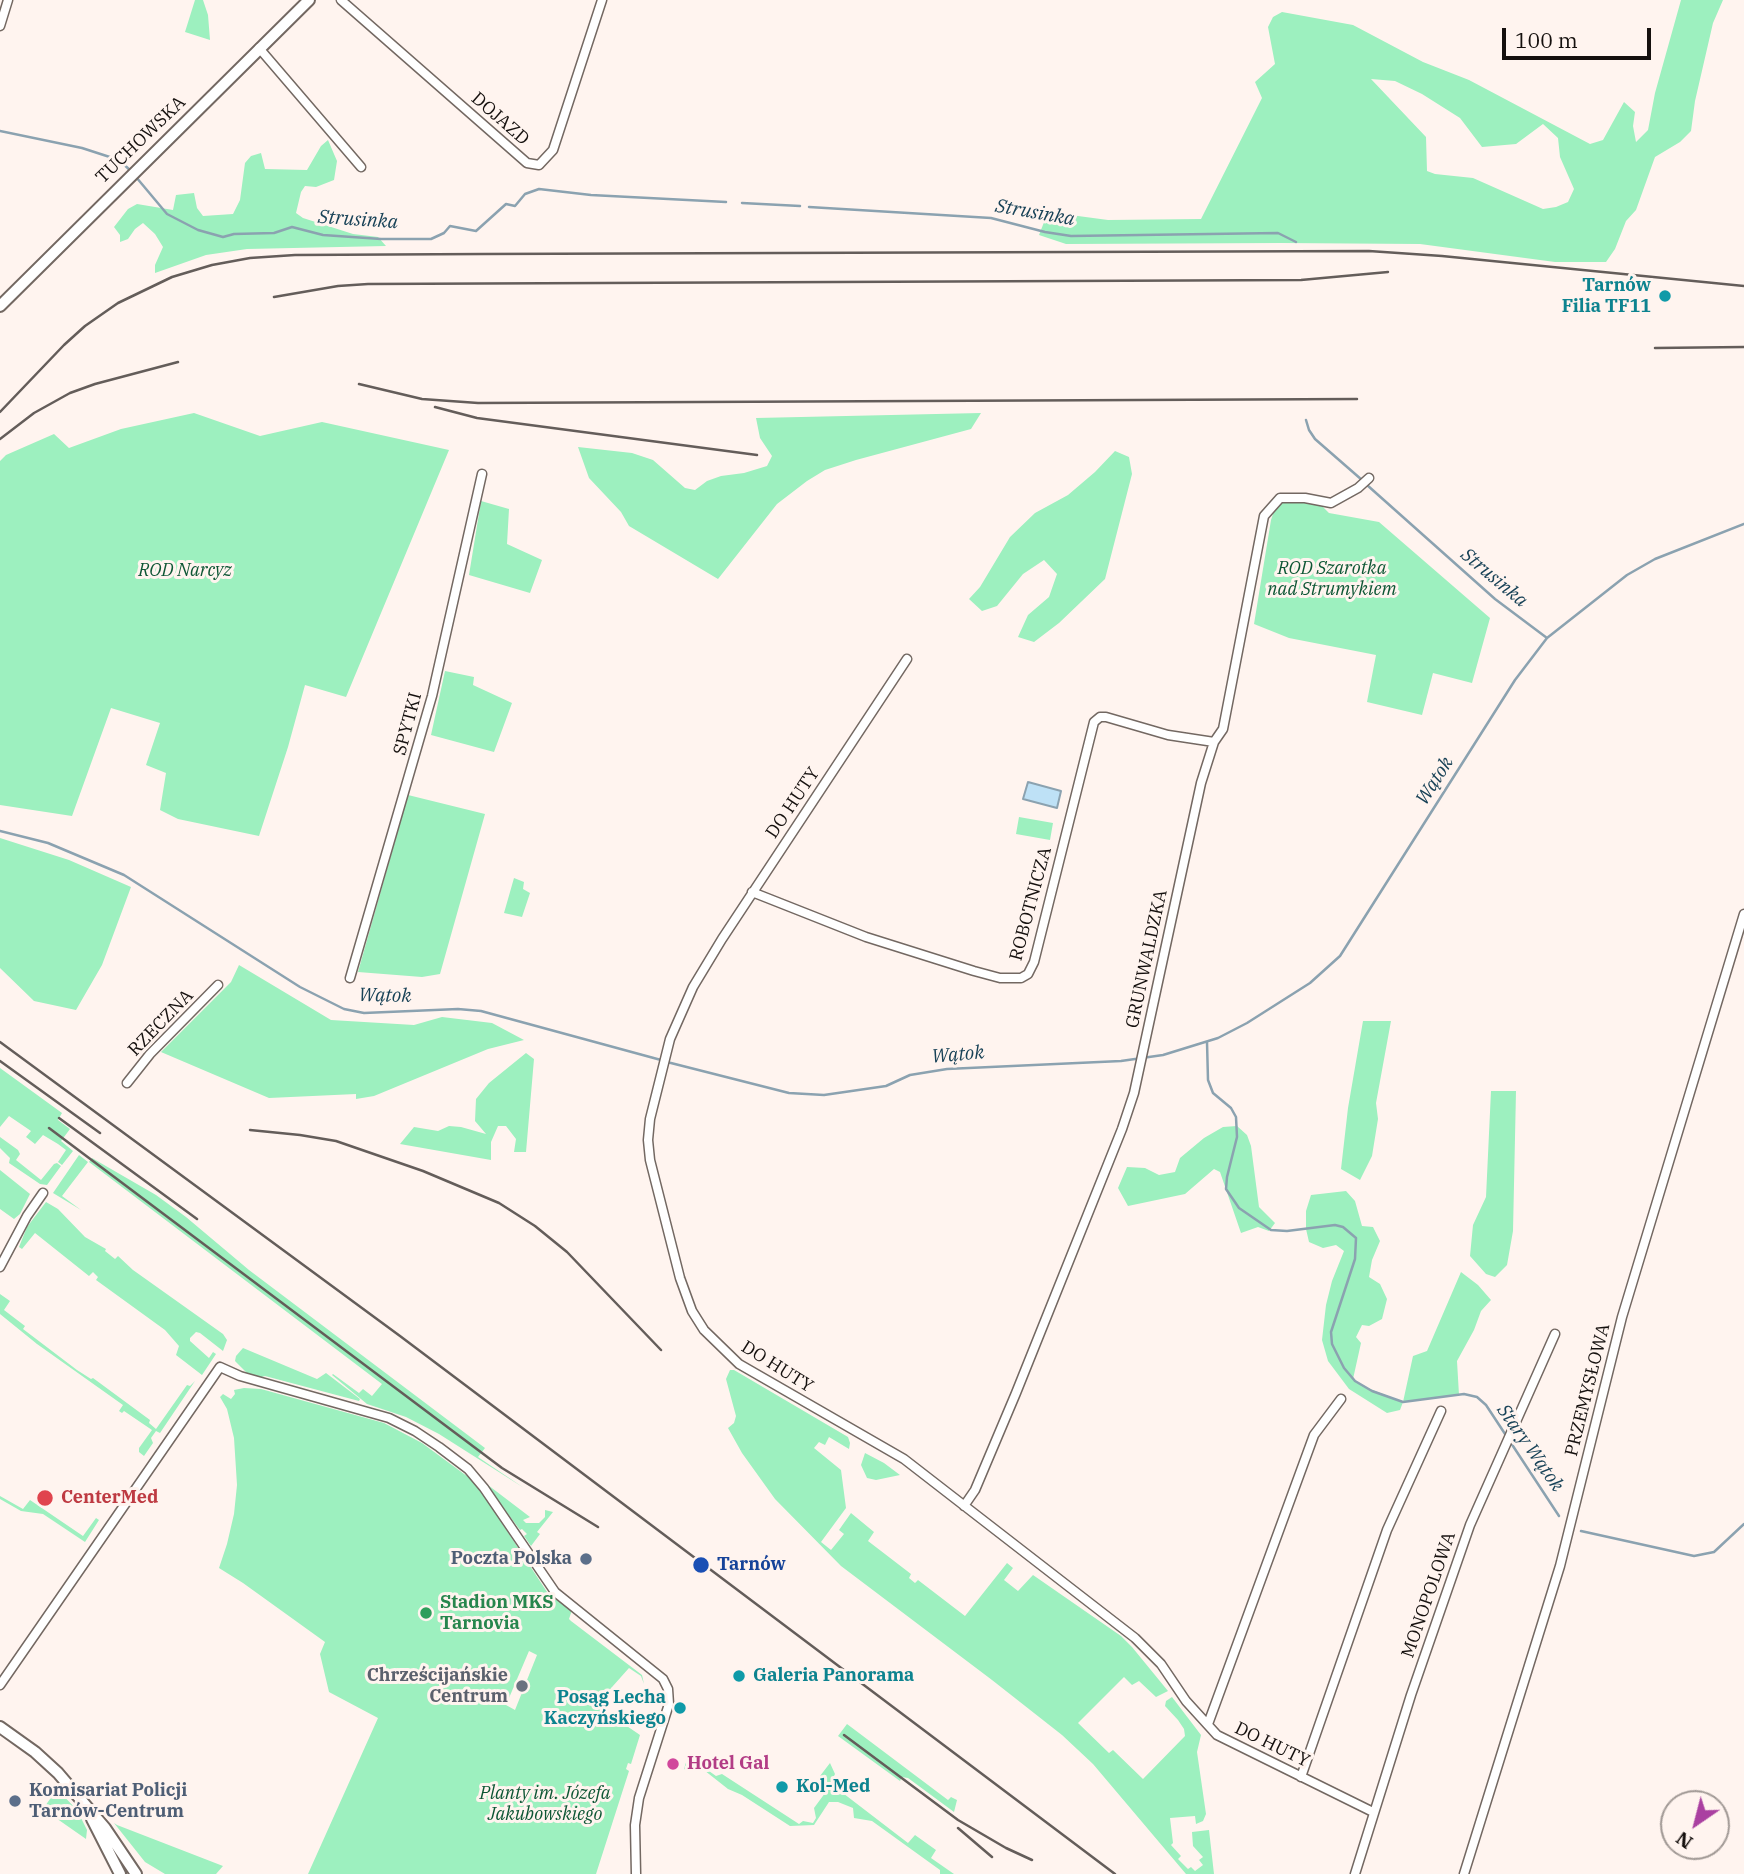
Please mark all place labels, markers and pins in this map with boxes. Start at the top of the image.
place label: Tarnów Filia TF11 [1562,275,1651,318]
marker: Tarnów Filia TF11 [1657,288,1673,304]
place label: CenterMed [61,1487,158,1509]
marker: CenterMed [35,1488,55,1508]
place label: Poczta Polska [451,1548,572,1570]
marker: Poczta Polska [578,1551,594,1567]
place label: Tarnów [717,1554,786,1576]
marker: Tarnów [691,1555,711,1575]
place label: Stadion MKS Tarnovia [440,1592,554,1634]
marker: Stadion MKS Tarnovia [418,1605,434,1621]
place label: Chrześcijańskie Centrum [367,1665,508,1708]
place label: Galeria Panorama [753,1665,914,1687]
marker: Galeria Panorama [731,1668,747,1684]
marker: Chrześcijańskie Centrum [514,1678,530,1694]
place label: Posąg Lecha Kaczyńskiego [544,1687,666,1730]
marker: Posąg Lecha Kaczyńskiego [672,1700,688,1716]
place label: Hotel Gal [687,1753,769,1775]
marker: Hotel Gal [665,1756,681,1772]
place label: Kol-Med [796,1776,870,1798]
marker: Kol-Med [774,1779,790,1795]
place label: Komisariat Policji Tarnów-Centrum [29,1780,187,1823]
marker: Komisariat Policji Tarnów-Centrum [7,1793,23,1809]

